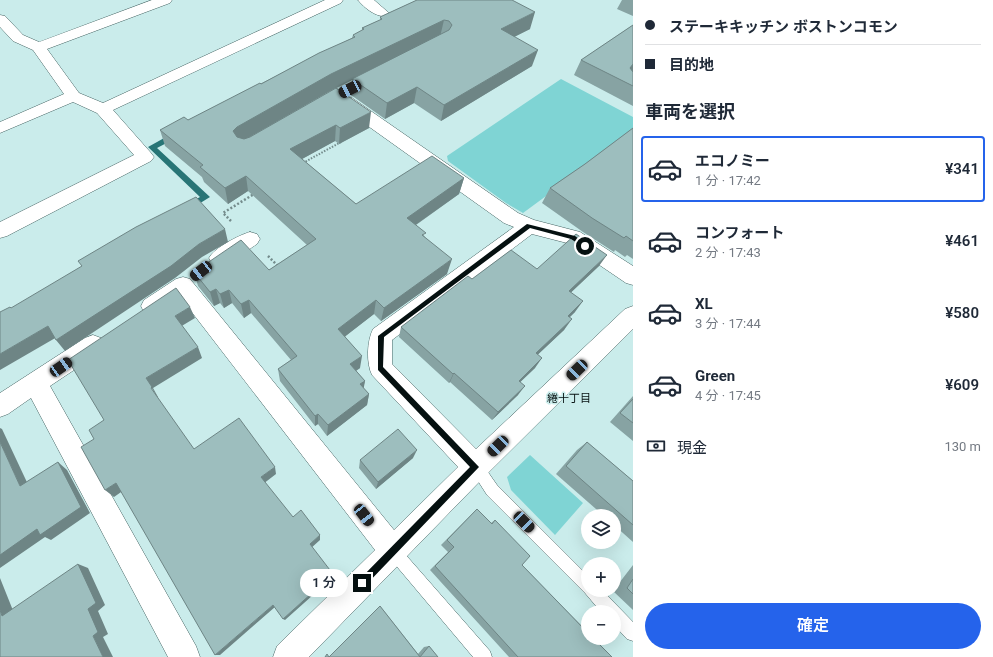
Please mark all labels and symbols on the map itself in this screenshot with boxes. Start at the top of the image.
car [337,78,363,100]
route start [576,237,594,255]
car [188,259,214,283]
car [48,355,74,379]
car [564,357,590,383]
district label: 綣十丁目 [547,392,591,405]
car [485,433,511,459]
car [352,502,376,528]
car [511,509,537,535]
callout: 1 分 [300,569,348,597]
route end [353,574,371,592]

